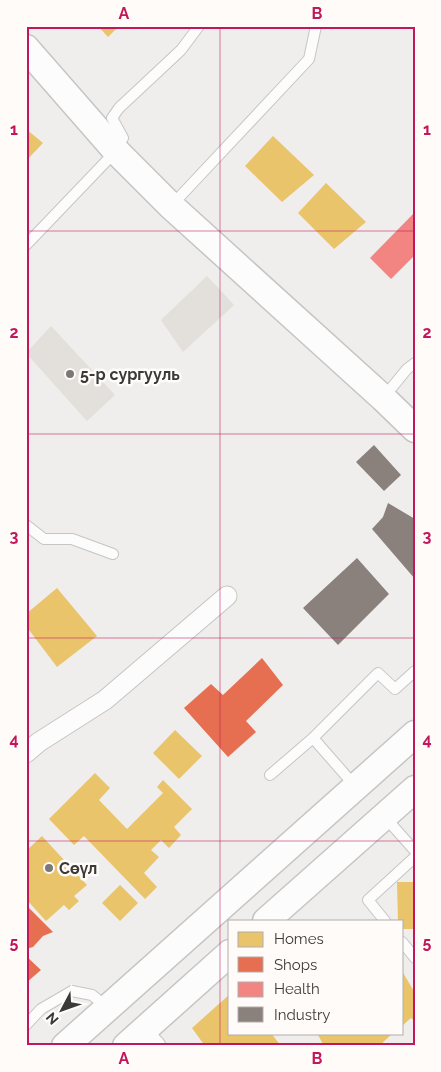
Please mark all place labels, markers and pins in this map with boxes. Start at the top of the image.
place label: 5-р сургууль [80,365,180,384]
marker: 5-р сургууль [64,368,76,380]
place label: Сөүл [59,859,97,878]
marker: Сөүл [43,862,55,874]

